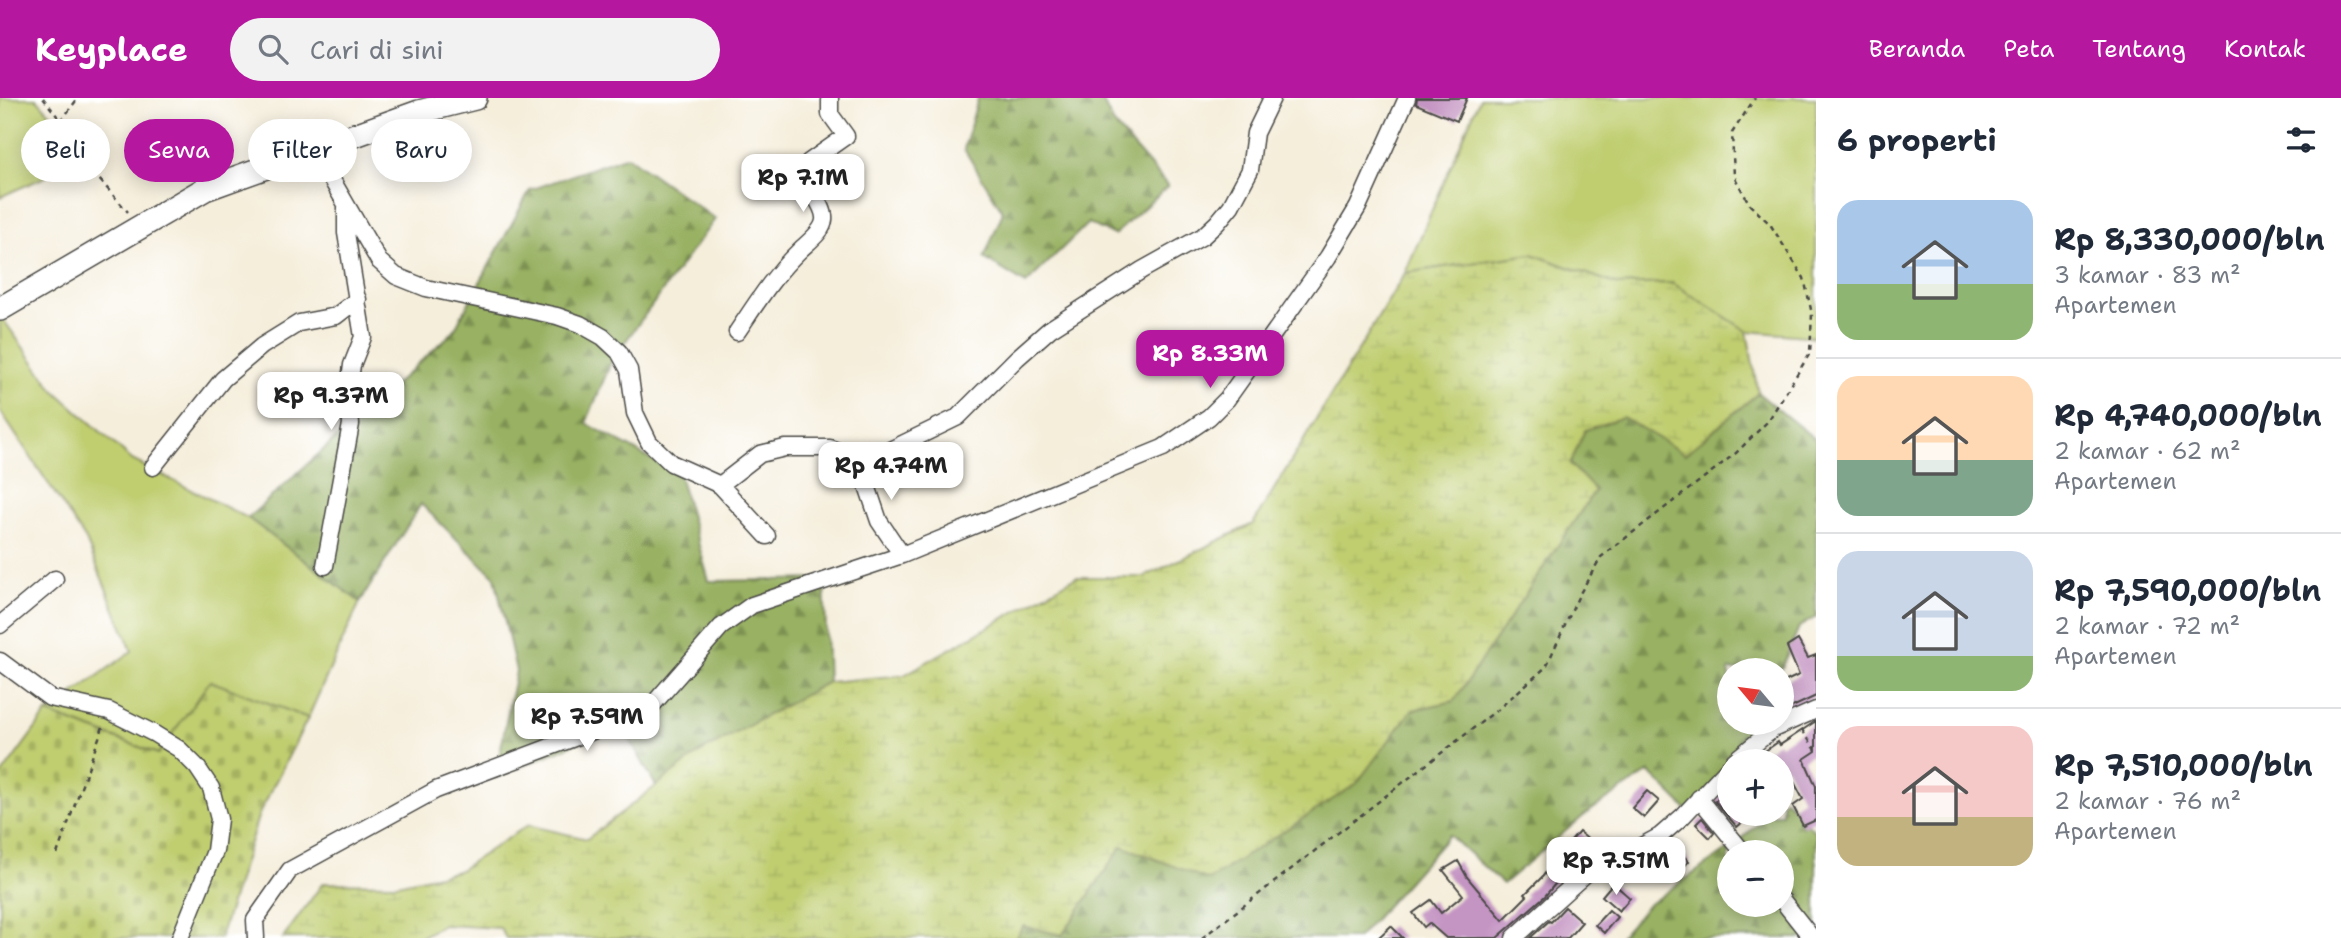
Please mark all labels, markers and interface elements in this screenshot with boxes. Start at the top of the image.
search box [230,18,720,81]
text: Keyplace [35,27,188,72]
icon: search [254,30,292,68]
text: Cari di sini [310,32,444,67]
text: Beranda [1869,33,1965,65]
text: Peta [2003,33,2054,65]
text: Tentang [2092,33,2186,65]
text: Kontak [2224,33,2306,65]
chip: Beli [21,119,110,182]
chip: Sewa [124,119,234,182]
chip: Filter [248,119,357,182]
chip: Baru [371,119,472,182]
text: 6 properti [1837,120,1997,161]
icon: filters [2282,121,2320,159]
pin: Rp 7.1M [738,155,868,214]
text: Rp 7.1M [757,162,849,192]
text: Rp 8,330,000/bln [2054,219,2325,260]
icon: home [1893,228,1977,312]
text: 3 kamar · 83 m² [2054,260,2241,290]
text: Apartemen [2054,290,2177,320]
pin: Rp 8.33M [1138,330,1282,390]
text: Rp 8.33M [1152,338,1268,368]
pin: Rp 9.37M [259,372,403,432]
text: Rp 9.37M [273,380,389,410]
text: Rp 4,740,000/bln [2054,395,2322,436]
icon: home [1893,404,1977,488]
text: 2 kamar · 62 m² [2054,436,2241,466]
pin: Rp 4.74M [819,442,963,502]
text: Rp 4.74M [834,450,948,480]
text: Apartemen [2054,466,2177,496]
text: Rp 7,590,000/bln [2054,570,2321,611]
icon: home [1893,579,1977,663]
text: 2 kamar · 72 m² [2054,611,2240,641]
text: Apartemen [2054,641,2177,671]
north arrow [1717,658,1794,735]
map controls [1717,658,1794,917]
pin: Rp 7.59M [515,694,659,753]
text: Rp 7.59M [530,701,644,731]
text: Rp 7,510,000/bln [2054,745,2313,786]
button: + [1717,749,1794,826]
icon: home [1893,754,1977,838]
text: 2 kamar · 76 m² [2054,786,2241,816]
text: Apartemen [2054,816,2177,846]
pin: Rp 7.51M [1544,838,1688,897]
button: − [1717,840,1794,917]
text: Rp 7.51M [1562,845,1670,875]

